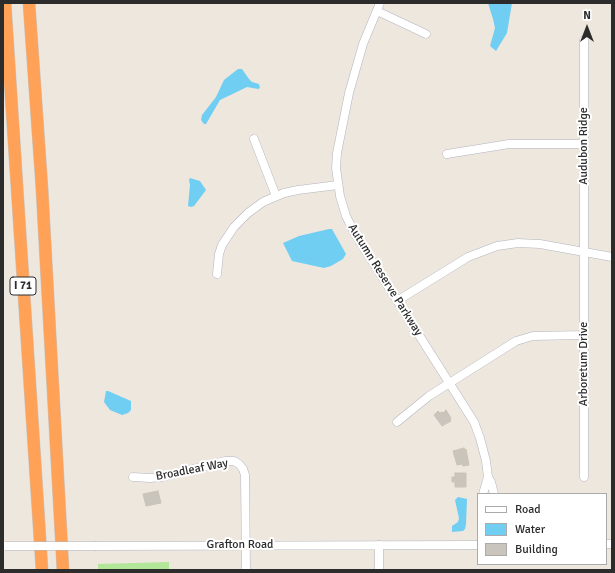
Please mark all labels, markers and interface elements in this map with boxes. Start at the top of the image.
north arrow [567,8,607,48]
text: N [583,9,591,22]
street label: Audubon Ridge [577,107,591,185]
street label: Autumn Reserve Parkway [345,221,425,339]
road number: I 71 [10,277,36,295]
street label: Arboretum Drive [577,322,591,406]
street label: Broadleaf Way [155,456,229,484]
legend [477,493,607,565]
text: Road [515,502,541,517]
text: Water [515,522,545,537]
street label: Grafton Road [207,538,273,552]
text: Building [515,542,558,557]

